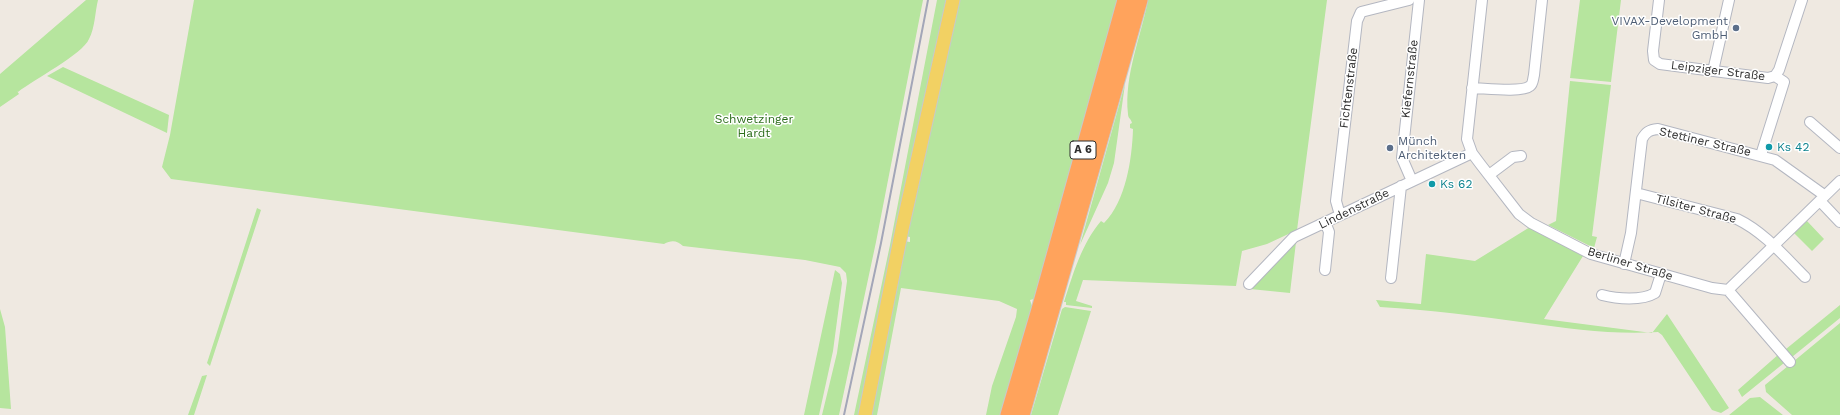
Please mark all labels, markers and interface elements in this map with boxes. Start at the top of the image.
place label: VIVAX-Development GmbH [1612,14,1728,42]
marker: VIVAX-Development GmbH [1731,23,1741,33]
street label: Kiefernstraße [1399,39,1421,119]
street label: Fichtenstraße [1337,47,1361,129]
street label: Leipziger Straße [1670,58,1766,84]
park label: Schwetzinger Hardt [715,112,793,140]
street label: Stettiner Straße [1658,124,1752,160]
place label: Münch Architekten [1398,134,1466,162]
place label: Ks 42 [1777,140,1809,154]
road number: A 6 [1070,141,1096,159]
marker: Ks 42 [1764,142,1774,152]
marker: Münch Architekten [1385,143,1395,153]
place label: Ks 62 [1440,177,1472,191]
marker: Ks 62 [1427,179,1437,189]
street label: Lindenstraße [1316,186,1392,232]
street label: Tilsiter Straße [1654,191,1738,227]
street label: Berliner Straße [1586,244,1674,284]

